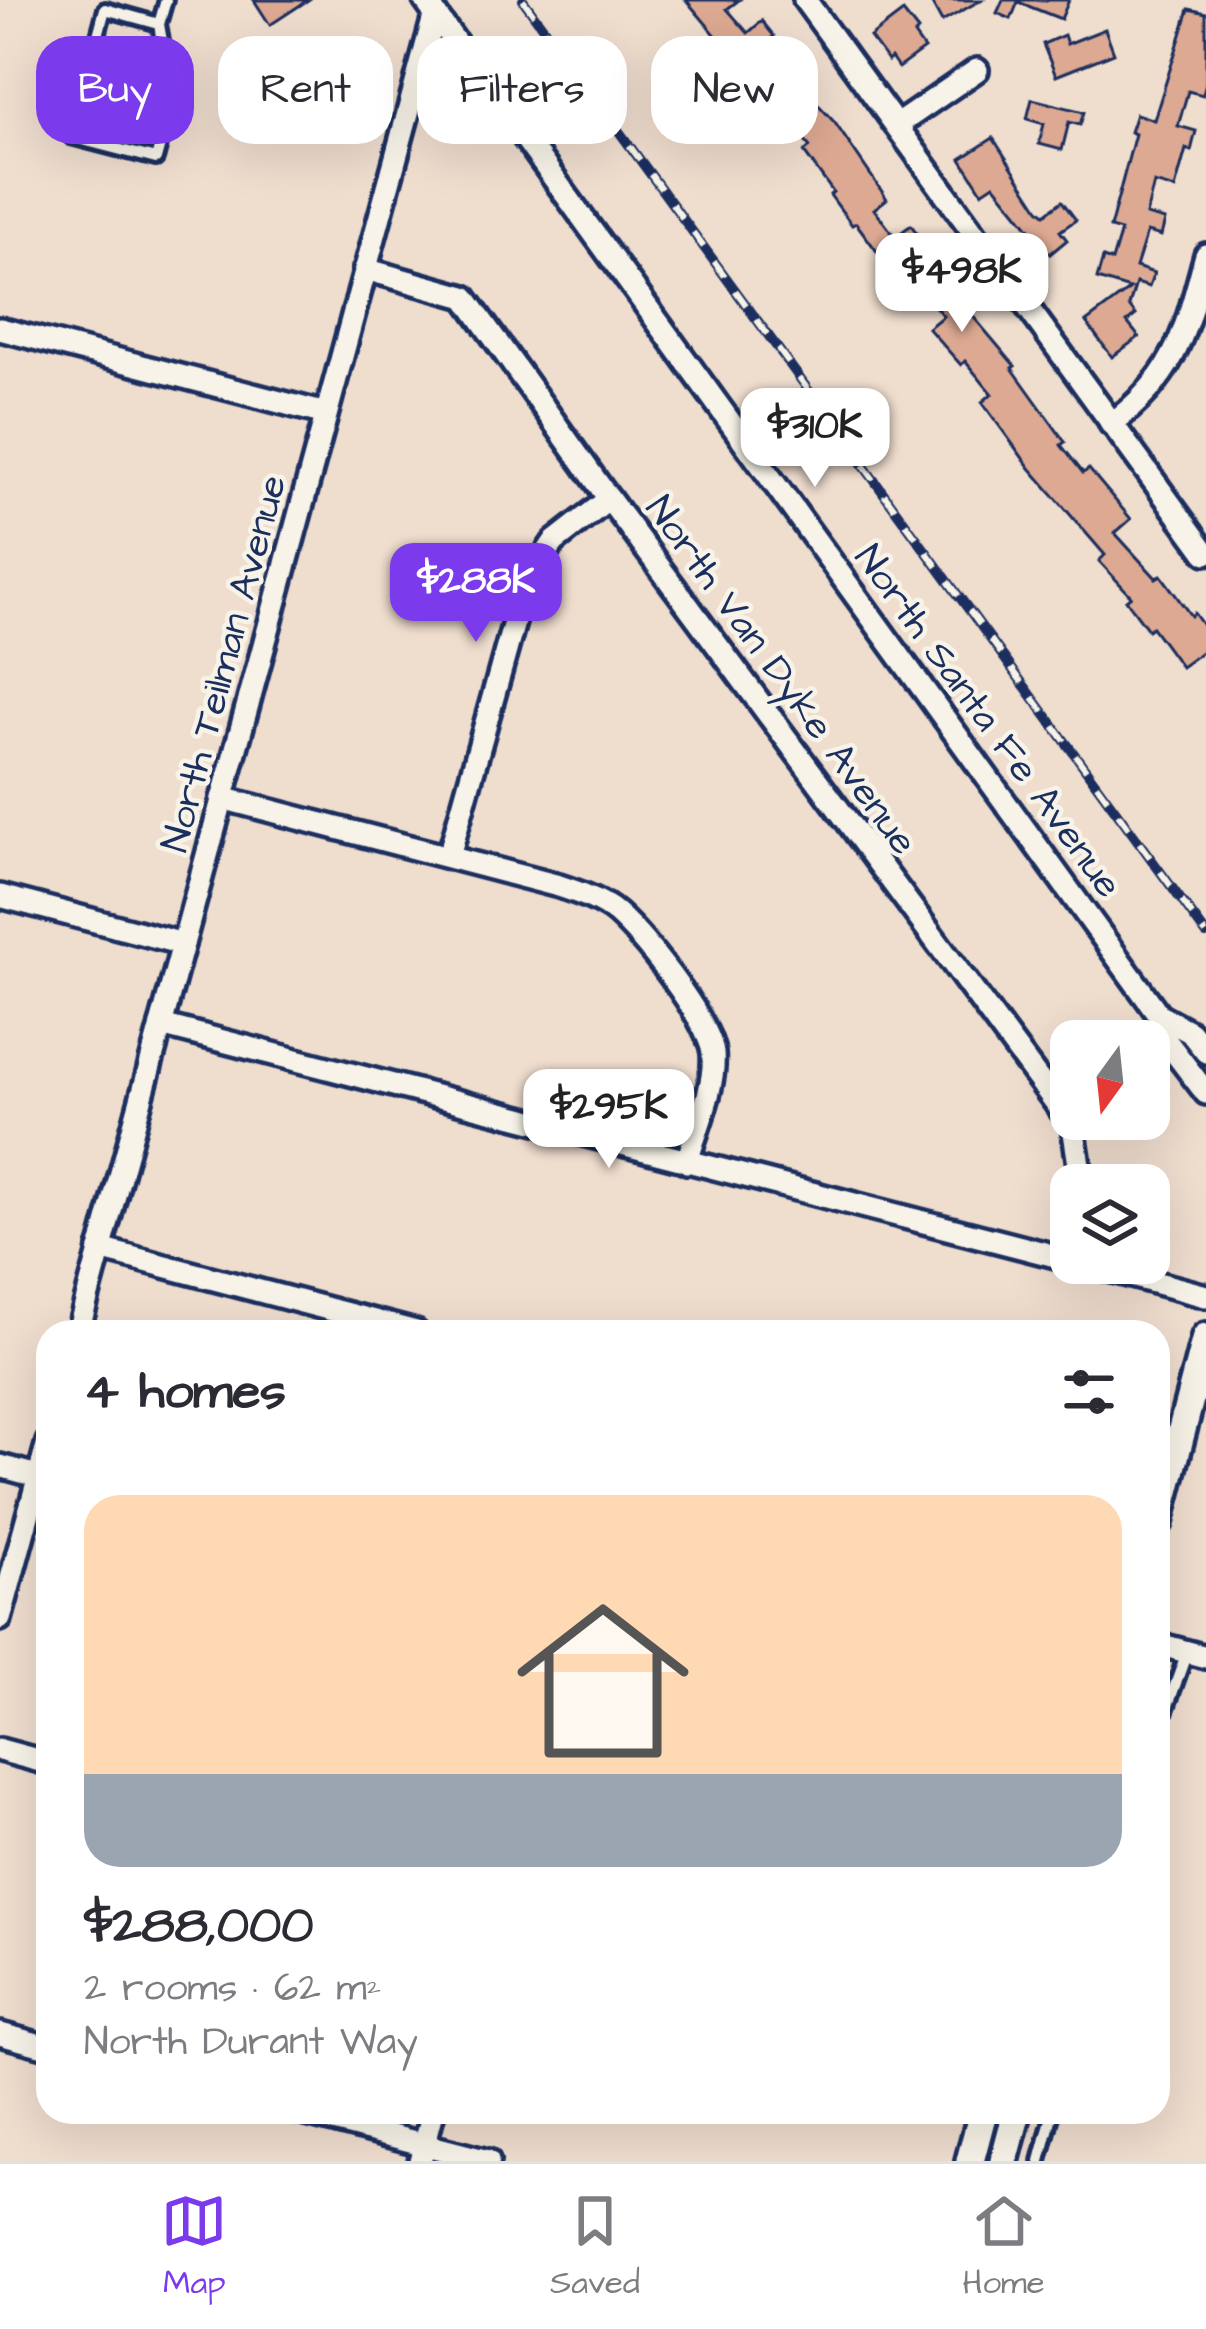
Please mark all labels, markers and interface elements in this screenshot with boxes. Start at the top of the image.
chip: Buy [36,36,194,144]
chip: Rent [218,36,393,144]
chip: Filters [417,36,627,144]
chip: New [651,36,818,144]
pin: $498K [878,233,1046,335]
text: $498K [902,245,1022,299]
pin: $310K [731,388,899,490]
text: $310K [768,400,862,454]
street label: North Teilman Avenue [149,469,301,858]
street label: North Van Dyke Avenue [631,485,929,867]
street label: North Santa Fe Avenue [841,534,1134,909]
pin: $288K [392,543,560,645]
text: $288K [417,555,535,609]
north arrow [1050,1020,1170,1140]
map controls [1050,1020,1170,1284]
pin: $295K [525,1069,693,1171]
text: $295K [550,1081,668,1135]
button: layers [1050,1164,1170,1284]
text: 4 homes [84,1357,286,1428]
icon: filters [1056,1359,1122,1425]
icon: home [495,1573,711,1789]
text: $288,000 [84,1891,313,1962]
text: 2 rooms · 62 m² [84,1962,381,2016]
text: North Durant Way [84,2016,418,2070]
tab: Map [161,2188,227,2306]
tab: Saved [550,2188,640,2306]
tab: Home [963,2188,1045,2306]

